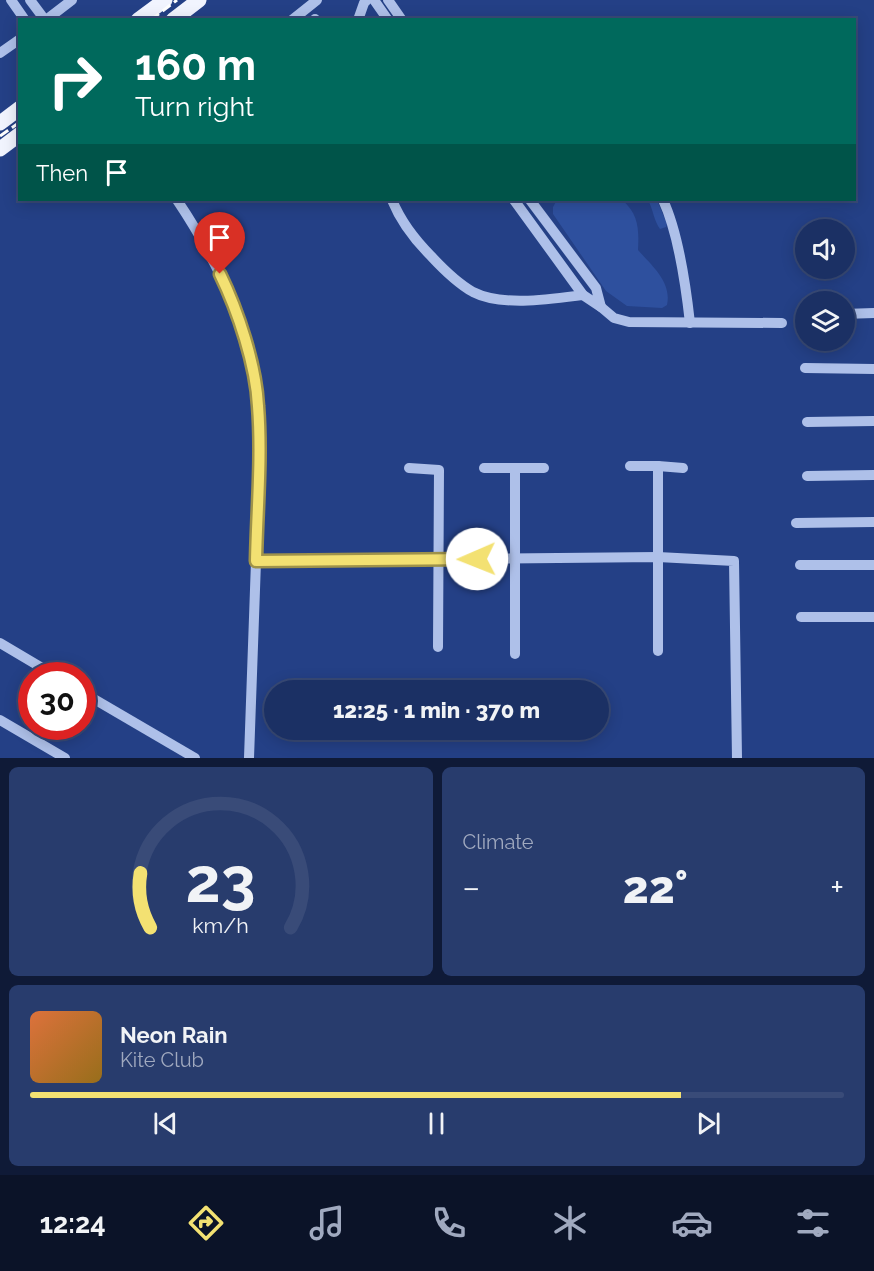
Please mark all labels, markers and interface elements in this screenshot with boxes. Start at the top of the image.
text: 160 m [135,41,256,90]
icon: right [36,42,114,120]
text: Turn right [135,91,254,122]
icon: arrive [100,156,133,189]
text: Then [36,160,88,186]
pin [194,212,245,274]
map controls [795,219,855,351]
button: sound [795,219,855,279]
icon: arrive [203,221,236,254]
button: layers [795,291,855,351]
position arrow [445,527,509,591]
speed limit sign: 30 [18,662,96,740]
text: 12:25 · 1 min · 370 m [333,697,540,723]
text: Climate [463,830,534,854]
text: 23 [186,843,256,917]
text: 22° [623,861,688,914]
text: − [463,868,480,907]
text: + [830,868,844,907]
text: km/h [192,914,249,939]
text: Neon Rain [120,1022,228,1048]
text: Kite Club [120,1048,204,1072]
icon: previous [149,1107,182,1140]
icon: pause [420,1107,453,1140]
icon: next [692,1107,725,1140]
icon: directions [185,1202,227,1244]
icon: music [306,1202,348,1244]
icon: phone [428,1202,470,1244]
icon: climate [549,1202,591,1244]
icon: car [671,1202,713,1244]
icon: filters [792,1202,834,1244]
text: 12:24 [40,1208,106,1239]

